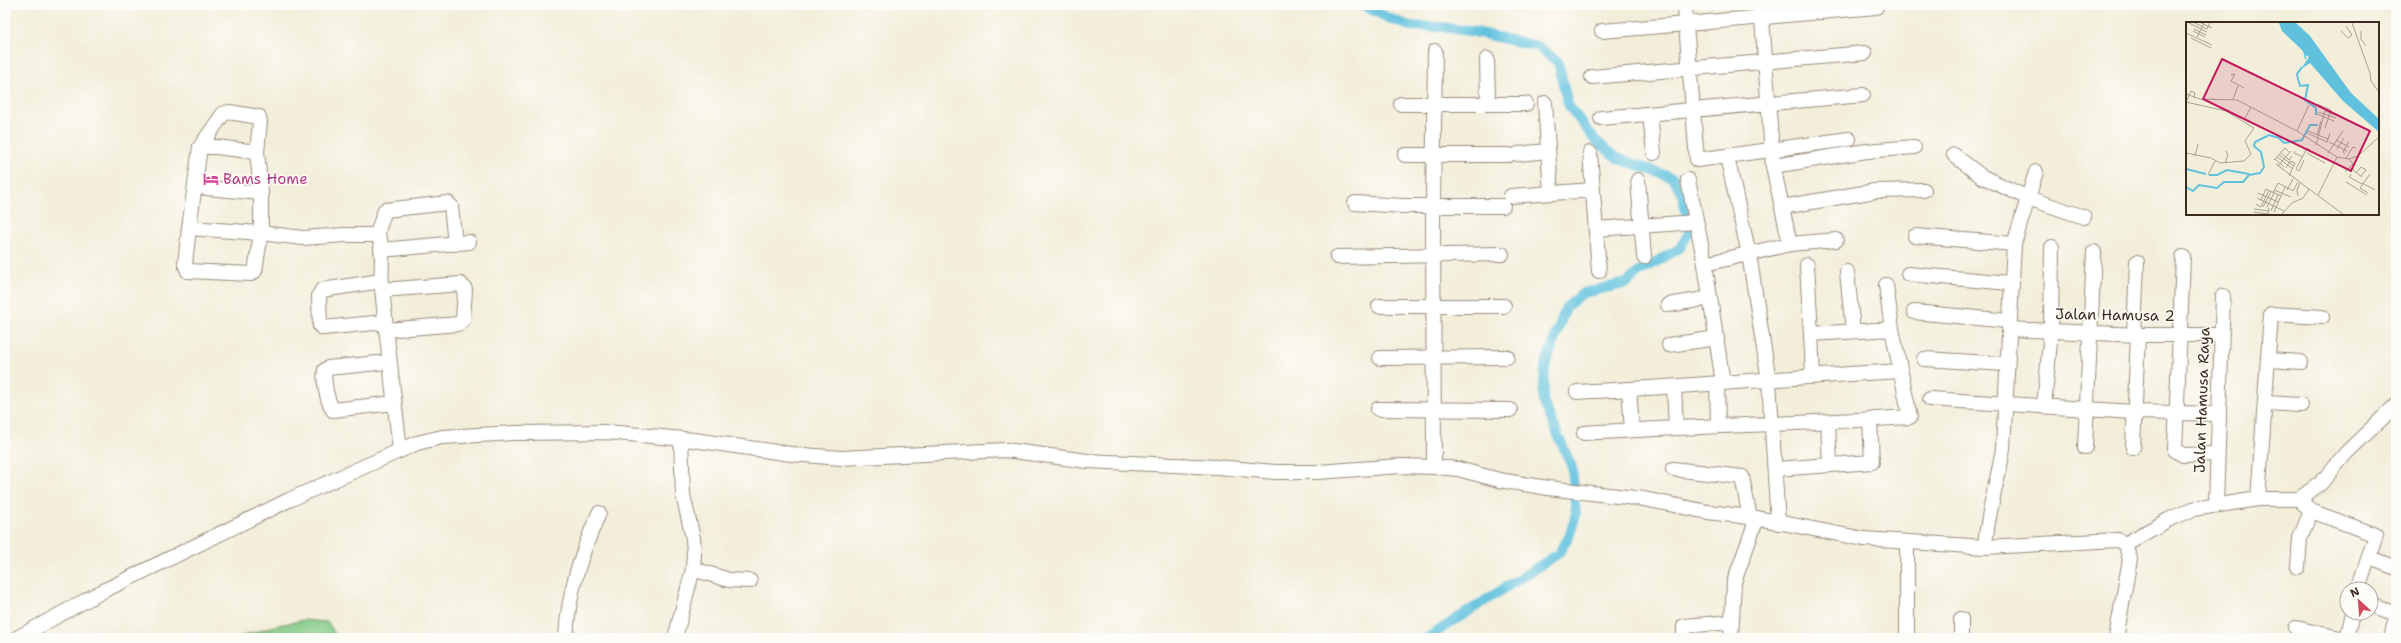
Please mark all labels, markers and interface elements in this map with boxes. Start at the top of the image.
inset map [2186,22,2379,215]
place label: Bams Home [223,169,308,189]
hotel icon: Bams Home [202,170,220,188]
street label: Jalan Hamusa 2 [2055,304,2175,326]
street label: Jalan Hamusa Raya [2189,326,2215,473]
north arrow [2339,581,2379,621]
text: N [2348,584,2362,601]

